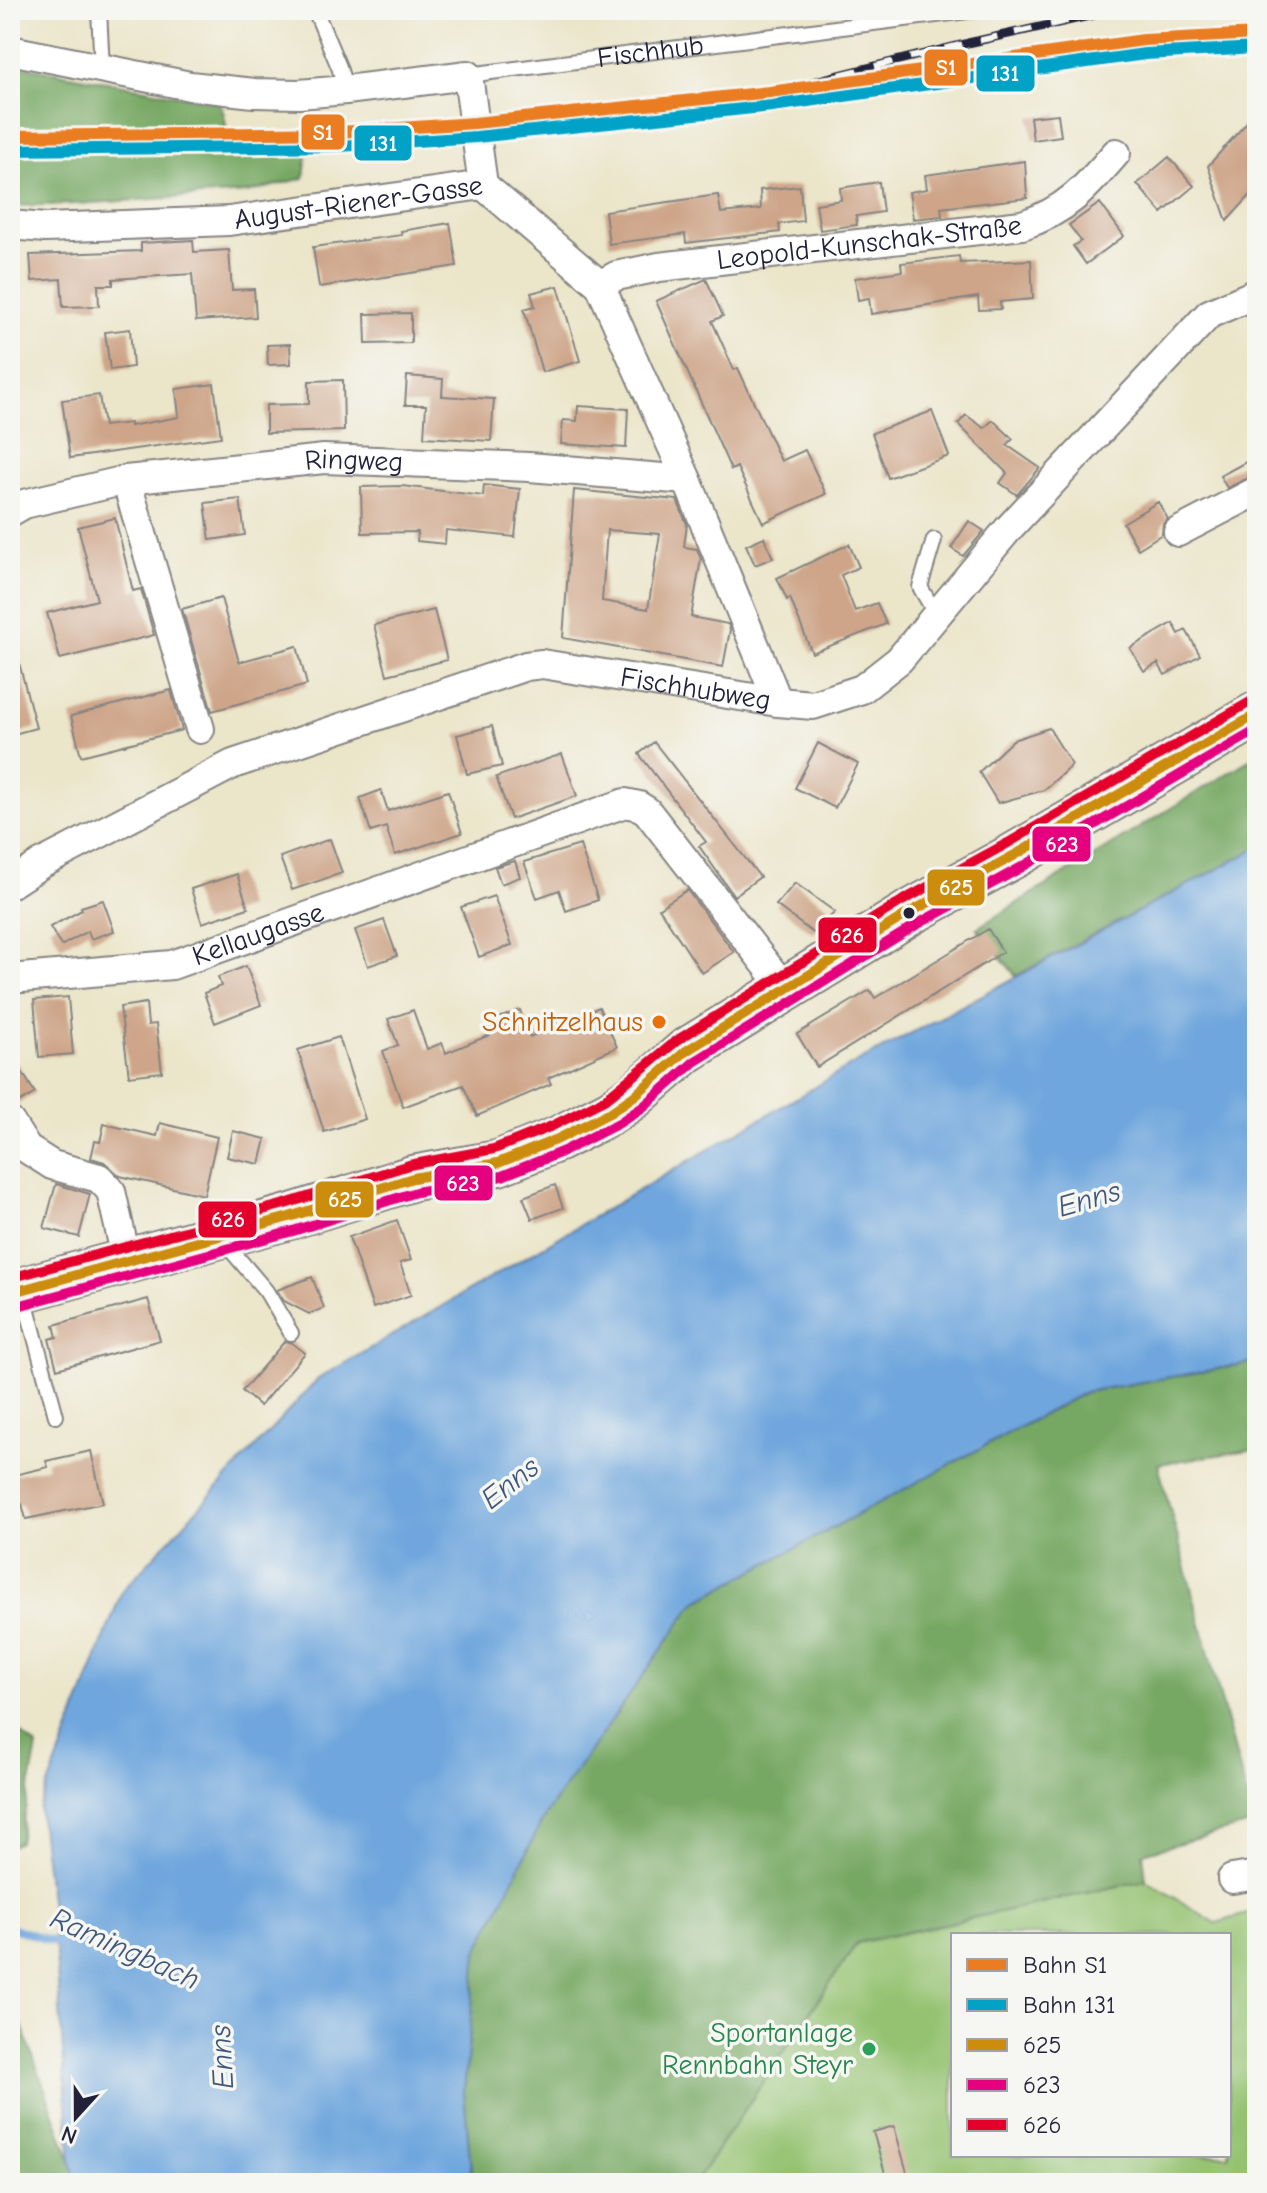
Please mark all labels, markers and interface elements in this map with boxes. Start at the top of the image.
street label: Fischhub [595,29,706,74]
line badge: S1 [923,48,969,87]
line badge: 131 [975,54,1036,93]
text: S1 [936,55,956,81]
text: 131 [991,61,1019,87]
line badge: S1 [300,113,346,151]
text: S1 [313,120,333,146]
line badge: 131 [353,124,413,162]
text: 131 [369,131,397,157]
street label: August-Riener-Gasse [232,169,485,236]
street label: Leopold-Kunschak-Straße [715,209,1023,276]
street label: Ringweg [303,443,404,478]
street label: Fischhubweg [618,661,773,717]
line badge: 623 [1031,825,1092,863]
text: 623 [1045,832,1079,858]
line badge: 625 [926,868,986,907]
text: 625 [939,875,973,901]
street label: Kellaugasse [188,896,328,972]
unlabelled marker [901,905,917,921]
line badge: 626 [817,916,878,954]
text: 626 [830,923,864,949]
place label: Schnitzelhaus [482,1006,643,1038]
marker: Schnitzelhaus [650,1013,668,1031]
line badge: 623 [433,1164,494,1202]
text: 623 [446,1171,480,1197]
water label: Enns [1053,1173,1125,1225]
line badge: 625 [314,1180,375,1219]
text: 625 [328,1187,362,1213]
line badge: 626 [197,1200,258,1239]
text: 626 [211,1207,245,1233]
water label: Enns [474,1449,546,1516]
water label: Ramingbach [45,1901,205,1997]
legend [951,1933,1231,2157]
text: Bahn S1 [1023,1951,1107,1979]
text: Bahn 131 [1023,1991,1116,2019]
place label: Sportanlage Rennbahn Steyr [662,2017,853,2081]
water label: Enns [203,2024,241,2090]
text: 625 [1023,2031,1062,2059]
marker: Sportanlage Rennbahn Steyr [860,2040,878,2058]
text: 623 [1023,2071,1061,2099]
north arrow [36,2077,116,2157]
text: 626 [1023,2111,1062,2139]
text: N [58,2120,81,2149]

